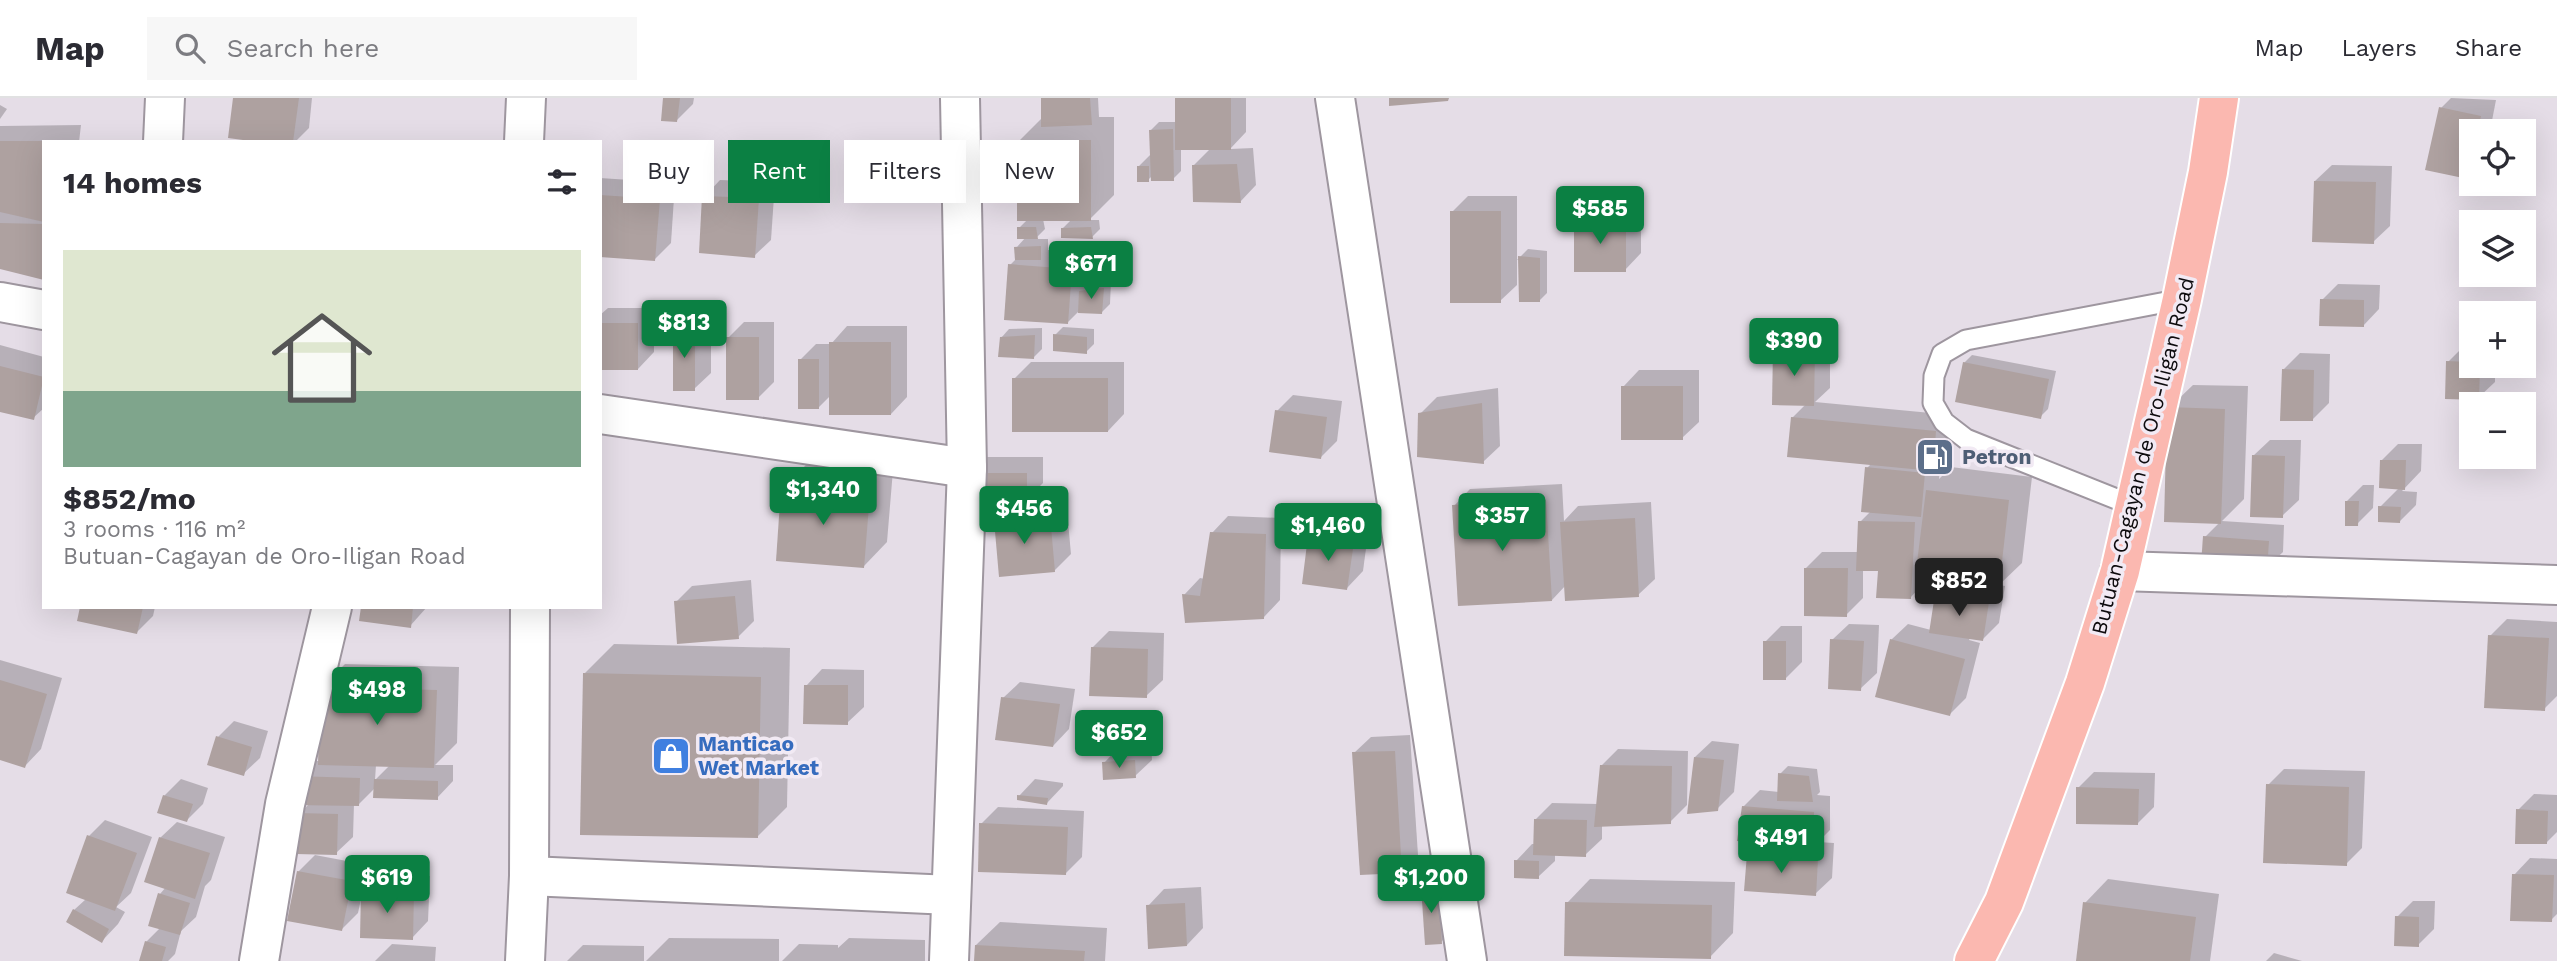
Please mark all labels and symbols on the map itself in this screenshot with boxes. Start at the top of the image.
pin: $585 [1559,186,1641,246]
pin: $671 [1050,242,1132,301]
street label: Butuan-Cagayan de Oro-Iligan Road [2086,275,2199,637]
pin: $813 [643,300,725,360]
pin: $390 [1753,318,1835,378]
fuel station icon: Petron [1914,436,1956,478]
place label: Petron [1962,444,2031,469]
pin: $1,340 [766,468,880,527]
pin: $456 [983,486,1065,546]
pin: $357 [1461,494,1543,553]
pin: $1,460 [1271,504,1385,563]
pin: $852 [1918,559,2000,618]
pin: $498 [336,668,418,727]
pin: $652 [1078,710,1160,770]
place label: Manticao Wet Market [698,731,819,780]
shop icon: Manticao Wet Market [650,735,692,777]
pin: $491 [1740,816,1822,875]
pin: $619 [346,856,428,915]
pin: $1,200 [1374,856,1488,915]

